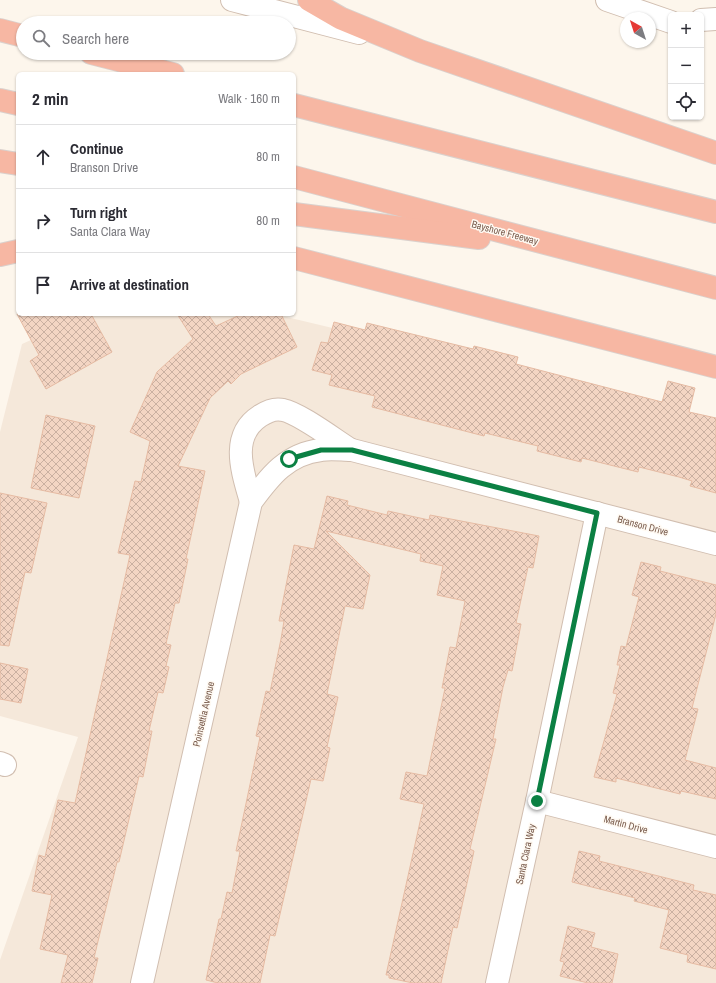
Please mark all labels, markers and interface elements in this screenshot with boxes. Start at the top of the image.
north arrow [620,12,656,48]
map controls [668,12,704,120]
button: + [668,12,704,48]
search box [16,16,296,60]
icon: search [30,27,52,49]
text: Search here [62,28,129,49]
button: − [668,48,704,84]
button: locate [668,84,704,120]
text: 2 min [32,87,68,110]
text: Walk · 160 m [218,90,280,107]
text: Continue [70,138,123,159]
icon: ahead [32,146,54,168]
text: 80 m [256,148,280,165]
text: Branson Drive [70,159,138,176]
text: Turn right [70,202,127,223]
icon: right [32,210,54,232]
text: 80 m [256,212,280,229]
street label: Bayshore Freeway [470,217,540,248]
text: Santa Clara Way [70,223,150,240]
icon: arrive [32,274,54,296]
text: Arrive at destination [70,274,189,295]
route start [280,450,298,468]
street label: Branson Drive [616,512,670,539]
street label: Poinsettia Avenue [190,680,217,748]
route end [528,792,546,810]
street label: Martin Drive [602,812,650,837]
street label: Santa Clara Way [513,822,538,886]

